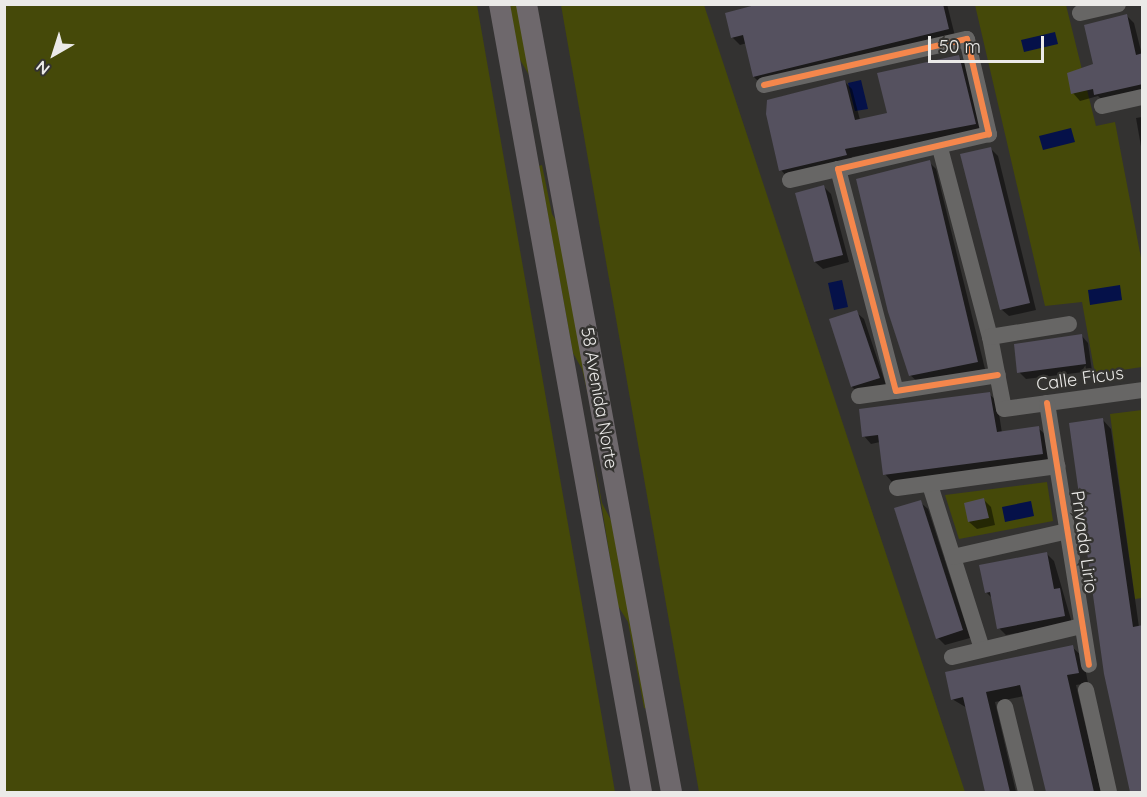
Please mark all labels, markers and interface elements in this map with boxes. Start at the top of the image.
north arrow [24,24,84,84]
scale bar [931,24,1046,62]
text: 50 m [939,35,981,58]
text: N [32,57,54,79]
street label: 58 Avenida Norte [576,326,622,470]
street label: Calle Ficus [1035,362,1125,396]
street label: Privada Lirio [1066,489,1102,595]

